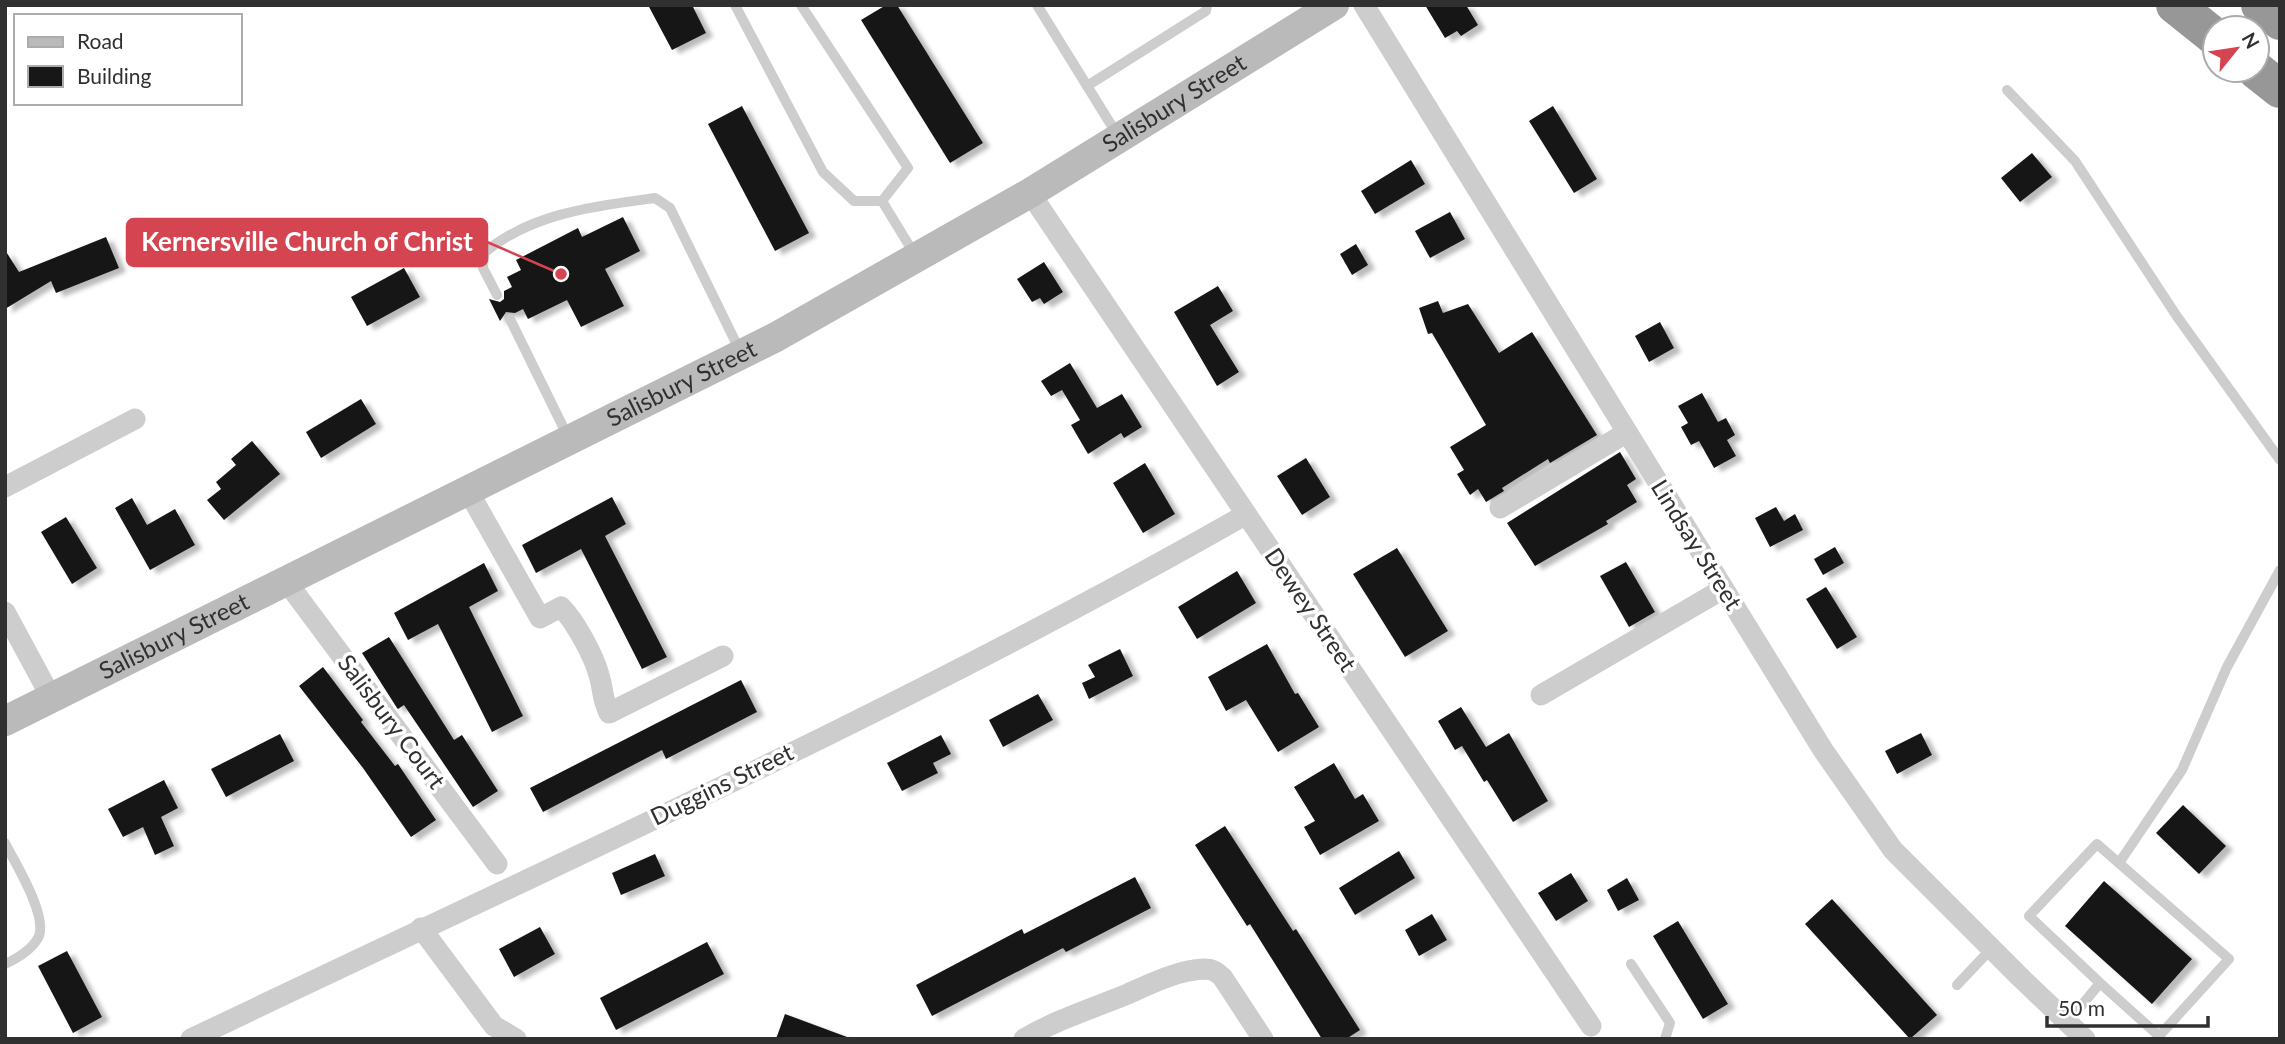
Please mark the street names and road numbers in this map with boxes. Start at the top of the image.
street label: Salisbury Street [1096,47,1251,158]
street label: Salisbury Street [601,333,761,432]
street label: Lindsay Street [1646,474,1749,615]
street label: Dewey Street [1259,542,1363,677]
street label: Salisbury Street [94,586,253,685]
street label: Salisbury Court [332,648,452,794]
street label: Duggins Street [645,736,798,831]

